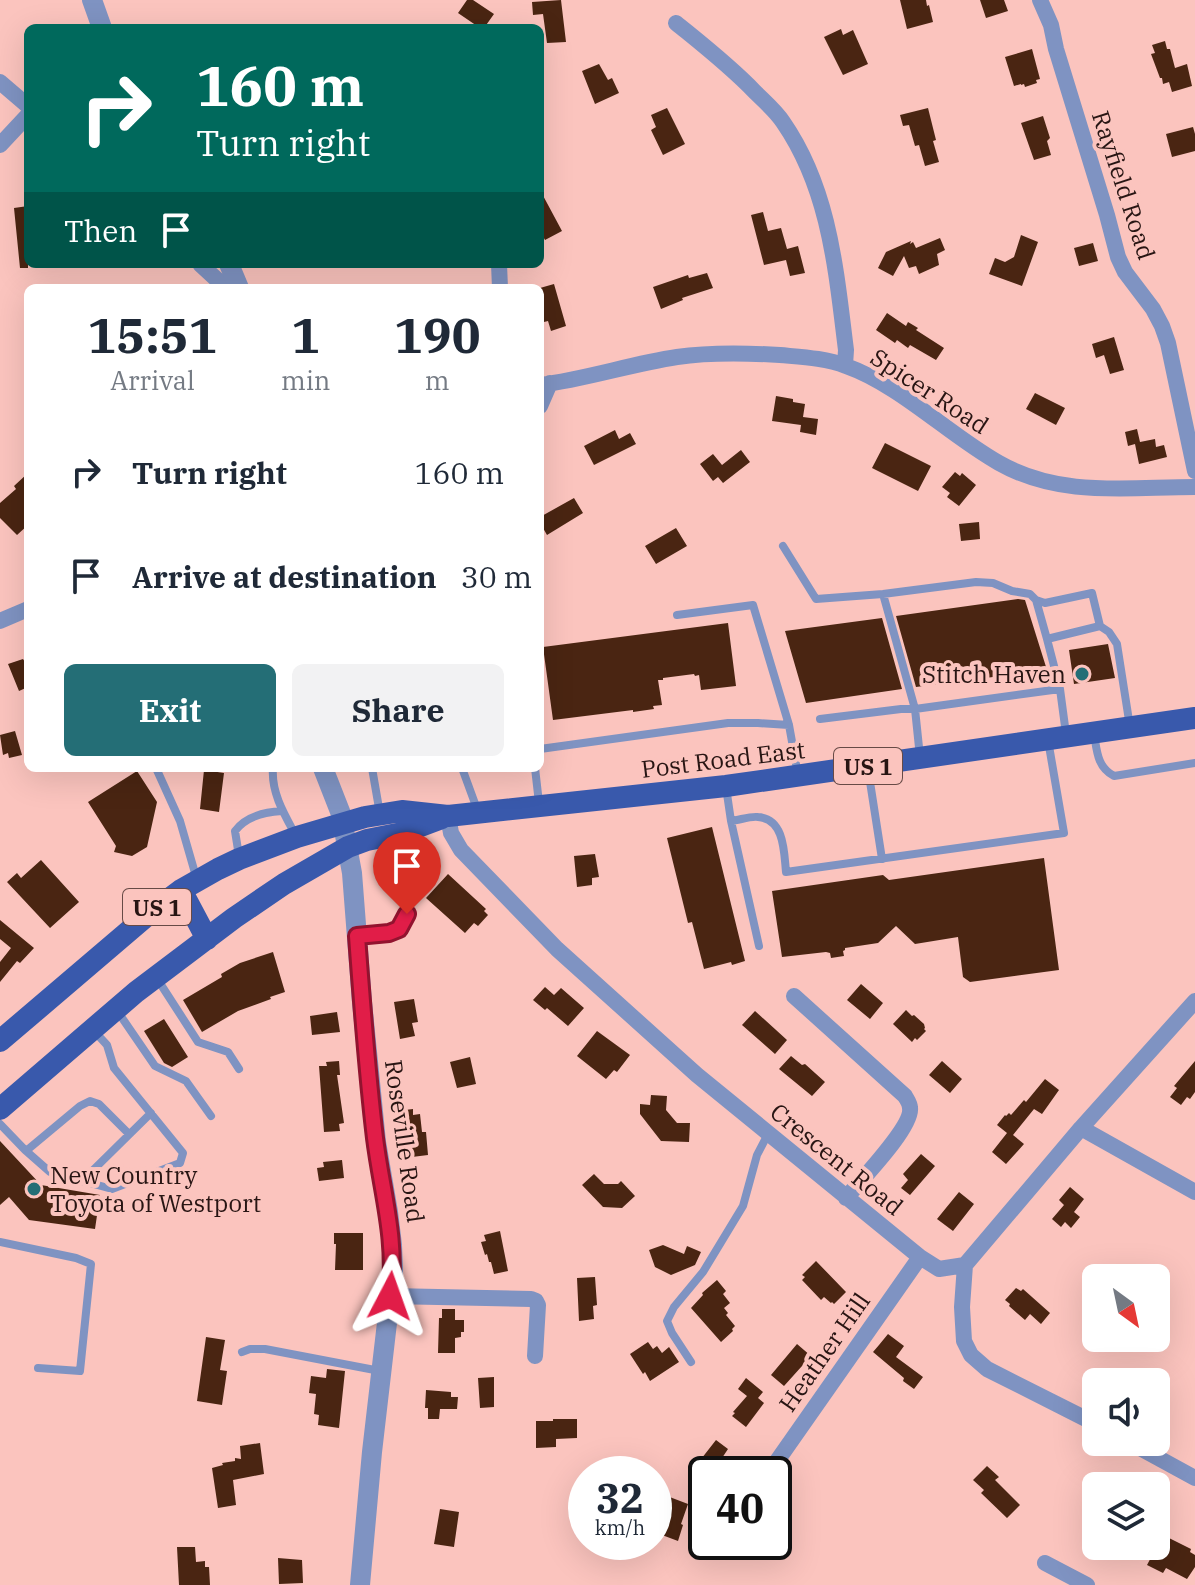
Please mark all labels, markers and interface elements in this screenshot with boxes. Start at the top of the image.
text: 160 m [196,49,364,121]
icon: right [64,56,168,160]
street label: Rayfield Road [1085,107,1163,263]
text: Turn right [196,119,370,166]
icon: arrive [154,208,198,252]
text: Then [64,211,138,250]
text: 15:51 [88,304,217,366]
text: 1 [291,304,320,366]
text: 190 [394,304,480,366]
street label: Spicer Road [865,341,995,441]
text: Arrival [110,363,195,397]
text: min [281,363,330,397]
text: m [425,363,450,397]
icon: right [64,450,108,494]
text: Turn right [132,453,287,492]
text: 160 m [414,453,504,492]
icon: arrive [64,554,108,598]
text: Arrive at destination [132,557,437,596]
text: 30 m [461,557,532,596]
place label: Stitch Haven [922,658,1066,690]
button: Exit [64,664,276,756]
button: Share [292,664,504,756]
marker: Stitch Haven [1073,665,1091,683]
street label: Post Road East [639,733,807,785]
road number: US 1 [834,748,902,784]
pin [373,832,441,914]
icon: arrive [385,844,429,888]
road number: US 1 [123,889,191,925]
street label: Roseville Road [378,1057,432,1225]
street label: Crescent Road [764,1096,910,1222]
place label: New Country Toyota of Westport [50,1159,261,1219]
marker: New Country Toyota of Westport [25,1180,43,1198]
position arrow [348,1254,432,1338]
north arrow [1082,1264,1170,1352]
map controls [1082,1264,1170,1560]
street label: Heather Hill [771,1286,877,1418]
button: sound [1082,1368,1170,1456]
speed limit sign: 40 [688,1456,792,1560]
text: 32 [596,1472,644,1524]
button: layers [1082,1472,1170,1560]
text: km/h [595,1514,645,1541]

